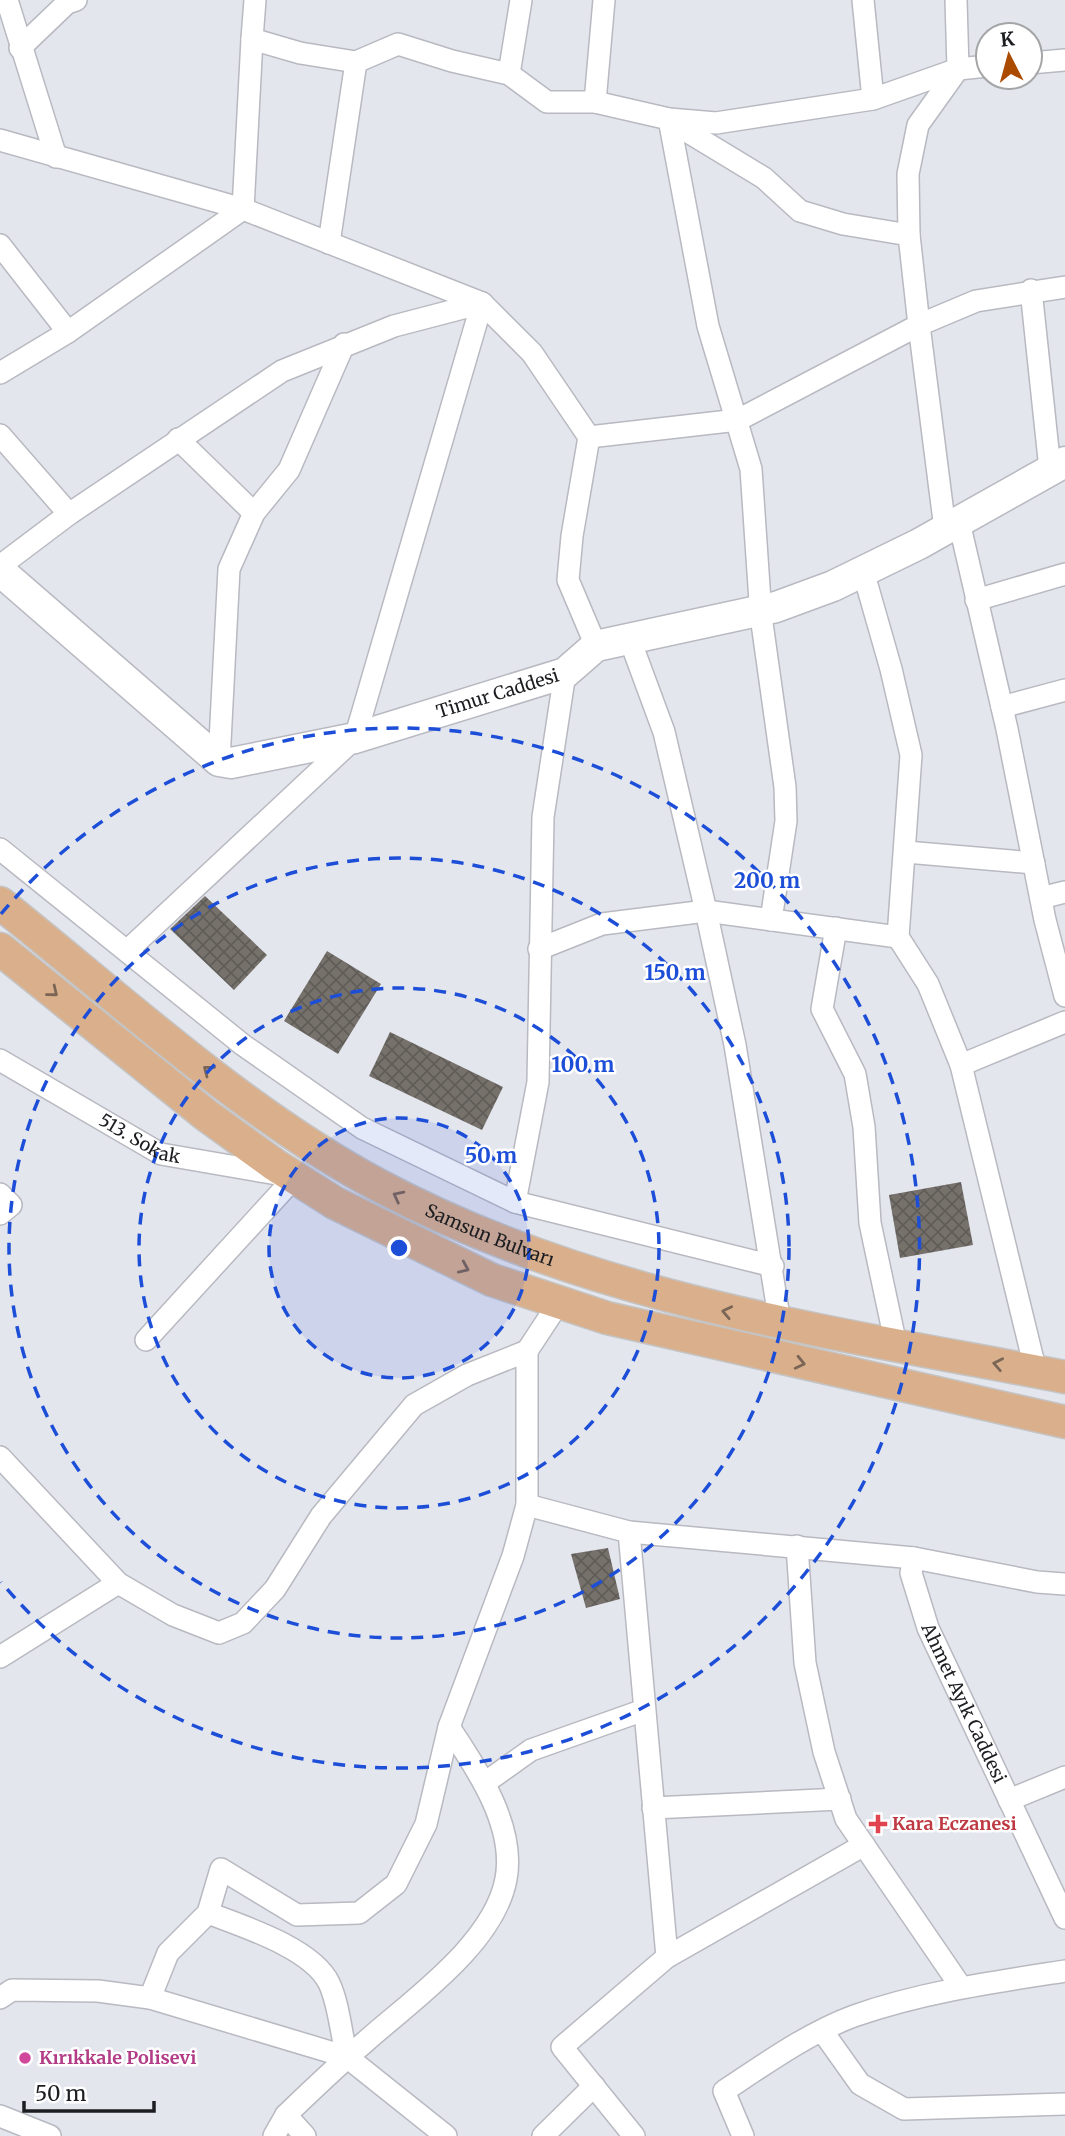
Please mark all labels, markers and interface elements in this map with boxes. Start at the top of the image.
north arrow [974,21,1044,91]
text: K [999,26,1016,52]
street label: Timur Caddesi [433,664,562,723]
text: 200 m [734,867,800,894]
text: 150 m [644,959,706,986]
one-way arrow [45,984,58,996]
text: 100 m [552,1051,614,1078]
one-way arrow [204,1066,217,1078]
street label: 513. Sokak [95,1108,183,1168]
text: 50 m [465,1142,517,1169]
one-way arrow [392,1190,405,1204]
street label: Samsun Bulvarı [422,1198,557,1271]
centre of rings [387,1236,411,1260]
one-way arrow [457,1260,469,1274]
one-way arrow [721,1305,733,1320]
one-way arrow [794,1354,806,1369]
one-way arrow [992,1358,1004,1373]
street label: Ahmet Ayık Caddesi [916,1618,1012,1787]
place label: Kara Eczanesi [892,1812,1017,1835]
marker: Kara Eczanesi [870,1816,886,1832]
place label: Kırıkkale Polisevi [39,2046,196,2069]
marker: Kırıkkale Polisevi [17,2050,33,2066]
scale bar [24,2070,154,2114]
text: 50 m [35,2080,86,2107]

